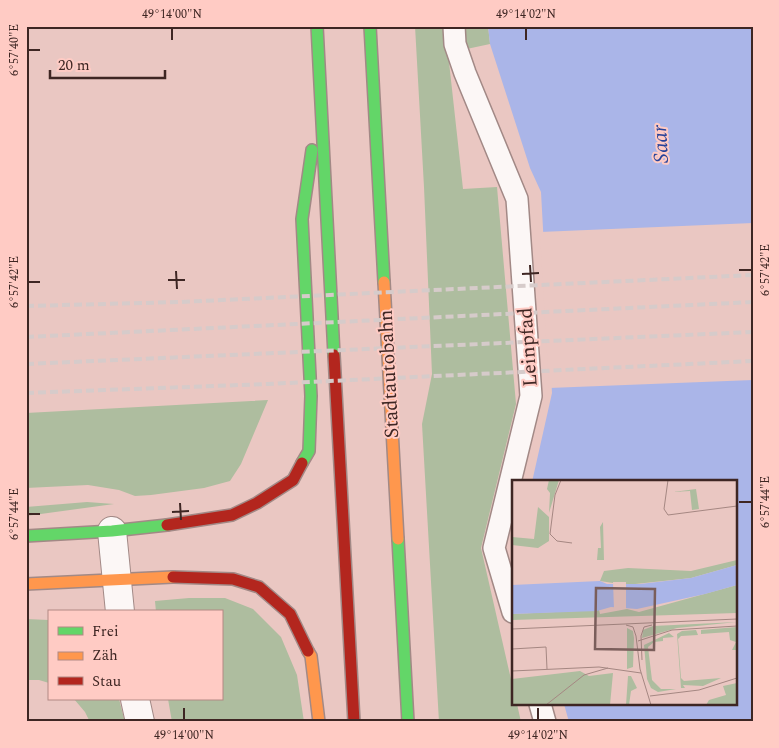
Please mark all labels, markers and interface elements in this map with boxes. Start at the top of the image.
text: 49°14'00"N [142,5,202,24]
text: 49°14'02"N [496,5,556,24]
text: 6°57'40"E [5,24,24,76]
scale bar [50,48,165,80]
text: 20 m [58,54,90,77]
water label: Saar [644,123,678,164]
text: 6°57'42"E [756,244,775,296]
text: 6°57'42"E [5,256,24,308]
street label: Leinpfad [510,306,546,388]
street label: Stadtautobahn [371,309,407,439]
text: 6°57'44"E [756,476,775,528]
inset map [512,480,736,706]
text: 6°57'44"E [5,488,24,540]
legend [48,610,222,700]
text: Frei [92,620,119,643]
text: Zäh [92,644,118,667]
text: Stau [92,670,121,693]
text: 49°14'00"N [154,726,214,745]
text: 49°14'02"N [508,726,568,745]

